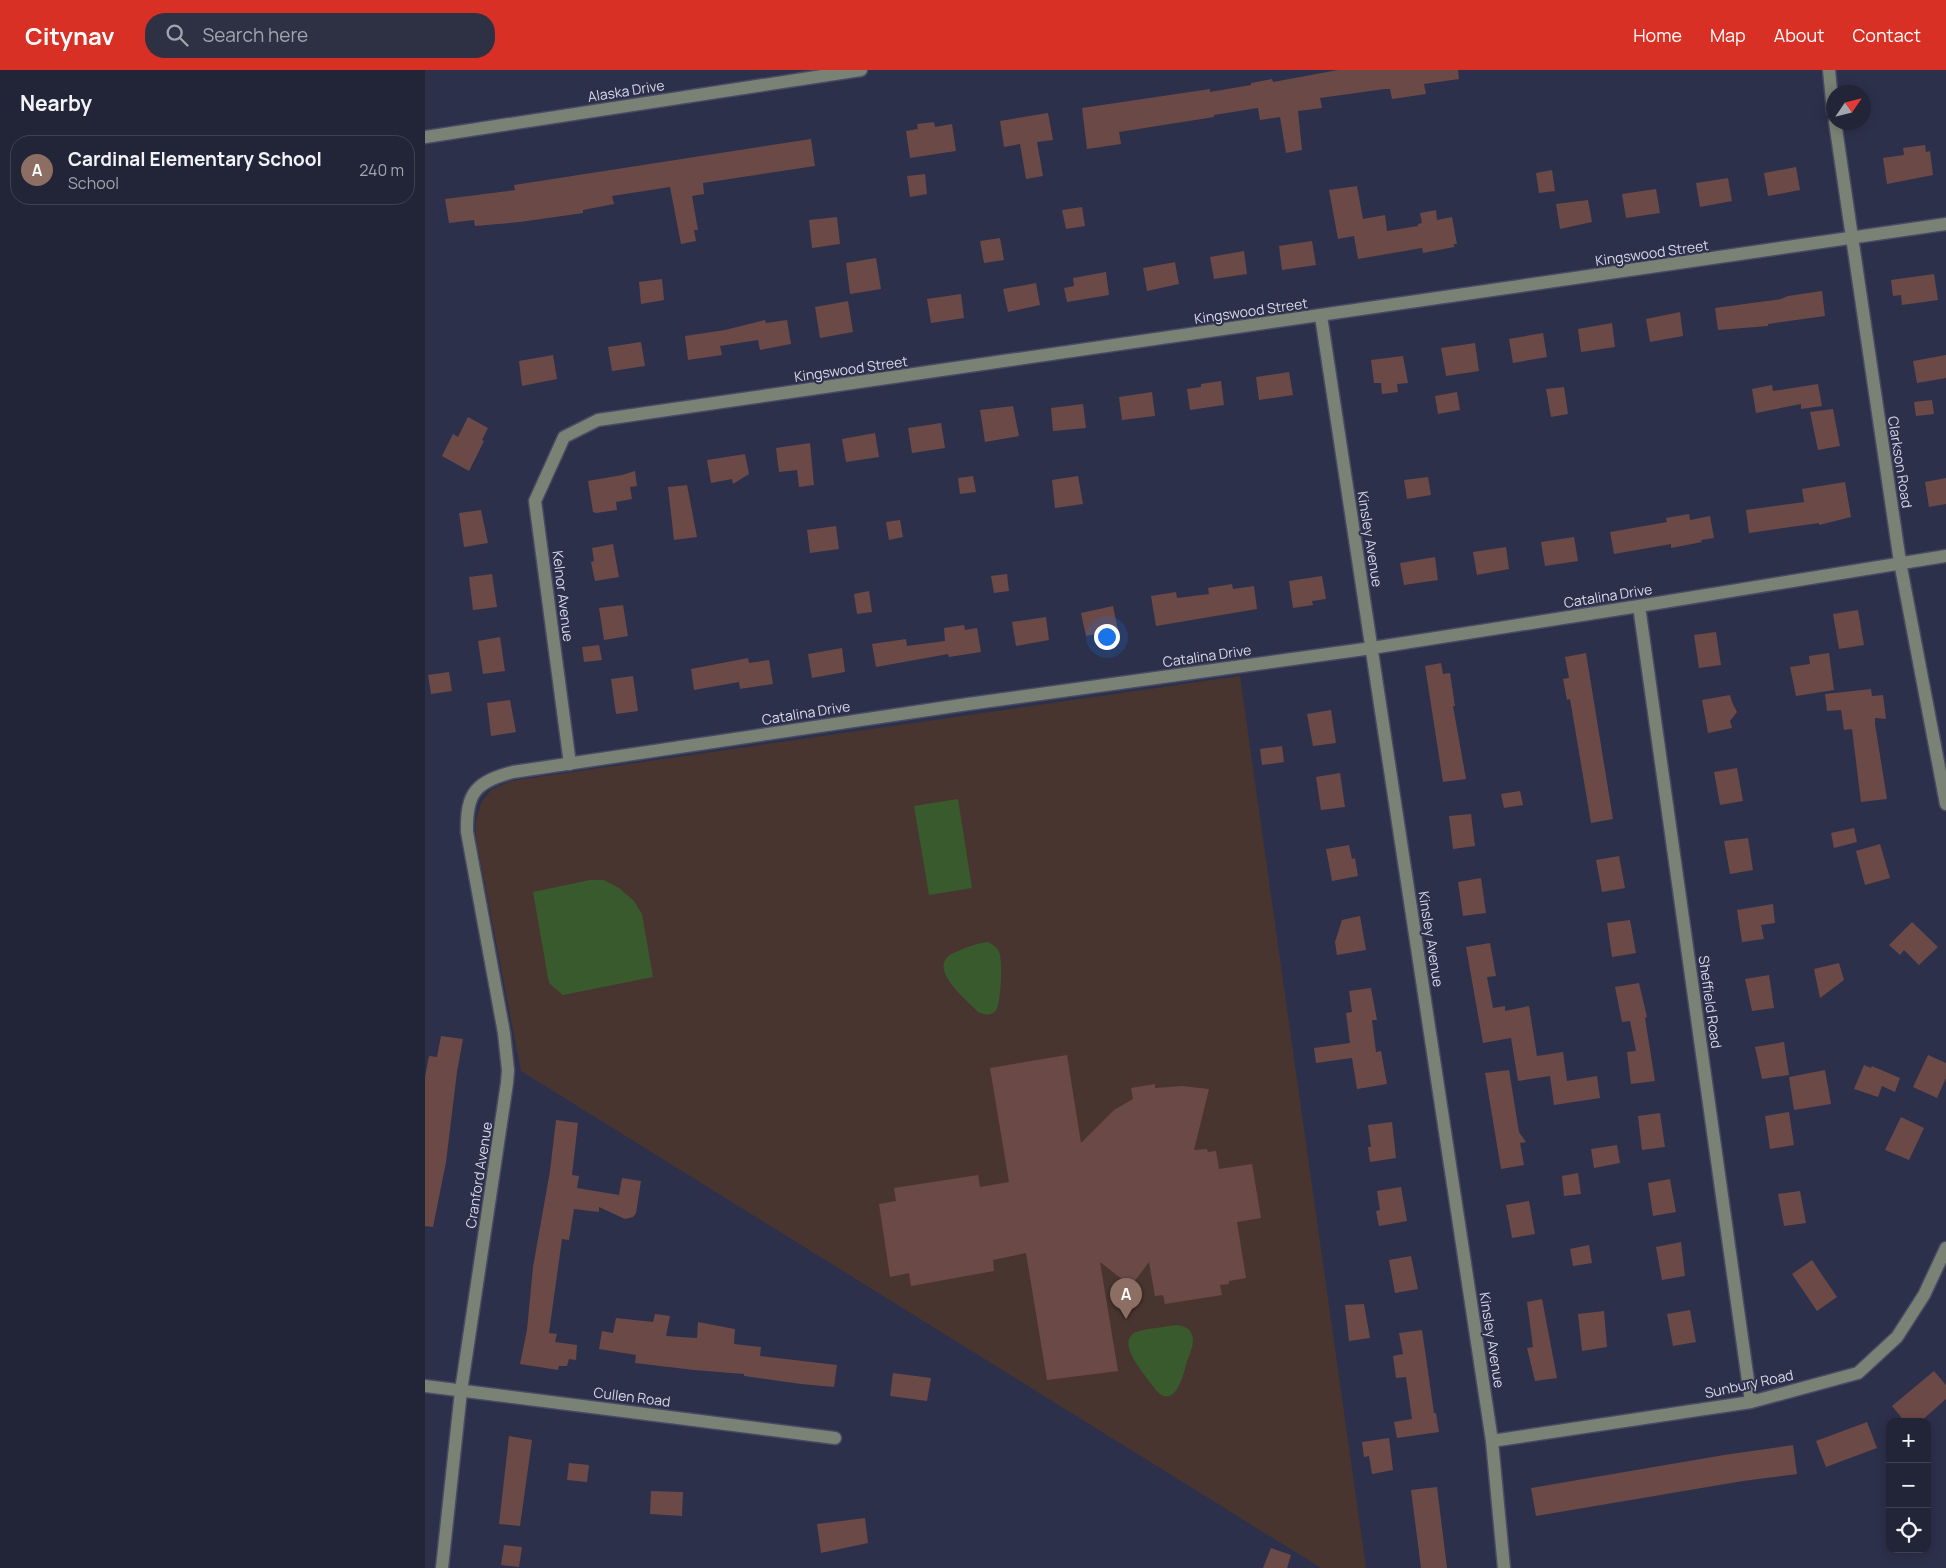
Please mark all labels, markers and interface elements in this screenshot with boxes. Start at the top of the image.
search box [145,13,495,58]
text: Citynav [25,19,115,52]
icon: search [163,21,191,49]
text: Search here [203,22,308,48]
text: Home [1633,23,1682,47]
text: Map [1710,23,1746,47]
text: About [1774,23,1824,47]
text: Contact [1852,23,1921,47]
street label: Alaska Drive [586,75,666,106]
north arrow [1826,85,1871,130]
text: Nearby [20,89,92,117]
text: Cardinal Elementary School [68,146,322,172]
text: A [32,159,42,181]
text: 240 m [359,159,404,181]
text: School [68,172,119,194]
street label: Kingswood Street [1594,235,1710,270]
street label: Kingswood Street [1193,293,1309,328]
street label: Kingswood Street [793,351,909,386]
street label: Clarkson Road [1884,415,1917,509]
street label: Kinsley Avenue [1354,490,1387,588]
street label: Kelnor Avenue [548,549,579,643]
street label: Catalina Drive [1562,579,1654,612]
your location [1094,624,1120,650]
street label: Catalina Drive [1161,640,1252,671]
street label: Catalina Drive [760,696,852,729]
street label: Kinsley Avenue [1415,890,1448,988]
street label: Sheffield Road [1695,954,1726,1050]
street label: Cranford Avenue [461,1120,496,1230]
pin: A [1110,1278,1142,1319]
street label: Kinsley Avenue [1476,1291,1509,1389]
street label: Sunbury Road [1703,1365,1795,1402]
street label: Cullen Road [593,1382,672,1411]
map controls [1886,1418,1931,1553]
button: + [1886,1418,1931,1463]
button: − [1886,1463,1931,1508]
button: locate [1886,1508,1931,1553]

